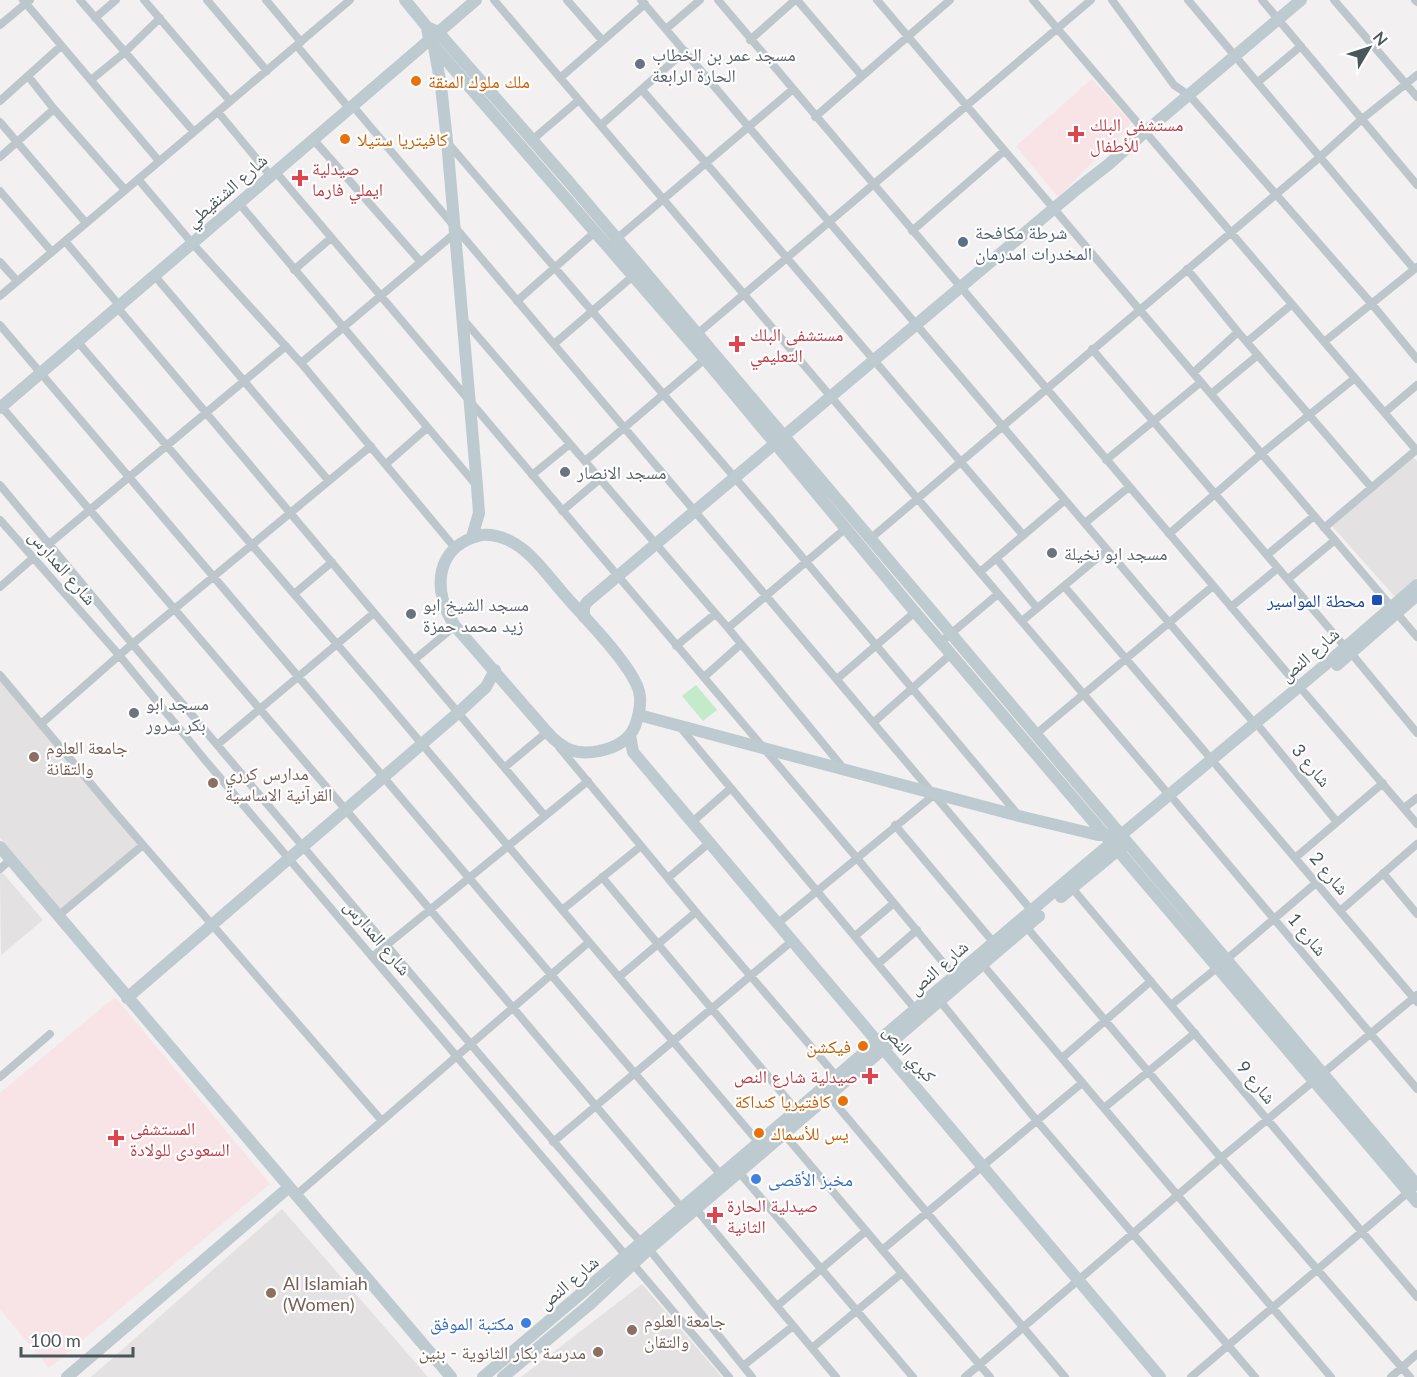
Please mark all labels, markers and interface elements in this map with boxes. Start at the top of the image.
north arrow [1339,18,1399,78]
text: N [1370,27,1392,49]
place label: مسجد عمر بن الخطاب الحارة الرابعة [652,43,796,87]
marker: مسجد عمر بن الخطاب الحارة الرابعة [633,57,647,71]
place label: ملك ملوك المنقة [428,70,530,92]
marker: ملك ملوك المنقة [409,74,423,88]
place label: مستشفى البلك للأطفال [1090,113,1184,157]
marker: مستشفى البلك للأطفال [1067,125,1085,143]
place label: كافيتريا ستيلا [357,128,448,150]
marker: كافيتريا ستيلا [338,132,352,146]
street label: شارع الشنقيطي [181,148,274,235]
place label: صيدلية ايملي فارما [312,157,383,205]
marker: صيدلية ايملي فارما [293,171,307,185]
place label: شرطة مكافحة المخدرات امدرمان [975,221,1092,265]
marker: شرطة مكافحة المخدرات امدرمان [956,235,970,249]
place label: مستشفى البلك التعليمي [750,323,844,371]
marker: مستشفى البلك التعليمي [728,335,746,353]
place label: مسجد الانصار [576,461,666,483]
marker: مسجد الانصار [558,465,572,479]
street label: شارع المدارس [24,525,102,610]
place label: مسجد ابو نخيلة [1064,542,1168,565]
marker: مسجد ابو نخيلة [1045,546,1059,560]
place label: محطة المواسير [1266,589,1365,611]
place label: مسجد الشيخ ابو زيد محمد حمزة [423,593,529,636]
marker: محطة المواسير [1370,593,1384,607]
marker: مسجد الشيخ ابو زيد محمد حمزة [404,607,418,621]
street label: شارع النص [1275,622,1344,687]
place label: مسجد ابو بكر سرور [145,692,209,736]
marker: مسجد ابو بكر سرور [127,706,141,720]
place label: جامعة العلوم والتقانة [46,736,128,779]
street label: شارع 3 [1287,739,1336,792]
marker: جامعة العلوم والتقانة [27,750,41,764]
place label: مدارس كرري القرآنية الاساسية [225,762,332,805]
marker: مدارس كرري القرآنية الاساسية [206,776,220,790]
street label: شارع 2 [1305,847,1354,900]
street label: شارع المدارس [339,895,416,980]
street label: شارع 1 [1283,908,1332,961]
street label: شارع النص [904,935,973,1000]
street label: كبري النص [876,1020,941,1090]
place label: فيكشن [806,1035,851,1058]
marker: فيكشن [856,1039,870,1053]
street label: شارع 9 [1232,1056,1281,1109]
place label: صيدلية شارع النص [734,1065,858,1088]
marker: صيدلية شارع النص [863,1069,877,1083]
place label: كافتيريا كنداكة [735,1090,832,1112]
marker: كافتيريا كنداكة [836,1094,850,1108]
place label: المستشفى السعودى للولادة [130,1117,230,1161]
place label: يس للأسماك [771,1122,849,1145]
marker: يس للأسماك [752,1126,766,1140]
marker: المستشفى السعودى للولادة [107,1129,125,1147]
place label: مخبز الأقصى [768,1168,853,1191]
marker: مخبز الأقصى [749,1172,763,1186]
place label: صيدلية الحارة الثانية [727,1194,818,1237]
marker: صيدلية الحارة الثانية [708,1208,722,1222]
street label: شارع النص [533,1250,603,1314]
place label: Al Islamiah (Women) [283,1272,368,1315]
marker: Al Islamiah (Women) [264,1286,278,1300]
place label: جامعة العلوم والتقان [644,1309,726,1353]
place label: مكتبة الموفق [430,1312,514,1335]
marker: مكتبة الموفق [519,1316,533,1330]
scale bar [21,1320,134,1358]
marker: جامعة العلوم والتقان [625,1323,639,1337]
text: 100 m [30,1329,81,1351]
place label: مدرسة بكار الثانوية - بنين [418,1341,586,1364]
marker: مدرسة بكار الثانوية - بنين [591,1345,605,1359]

